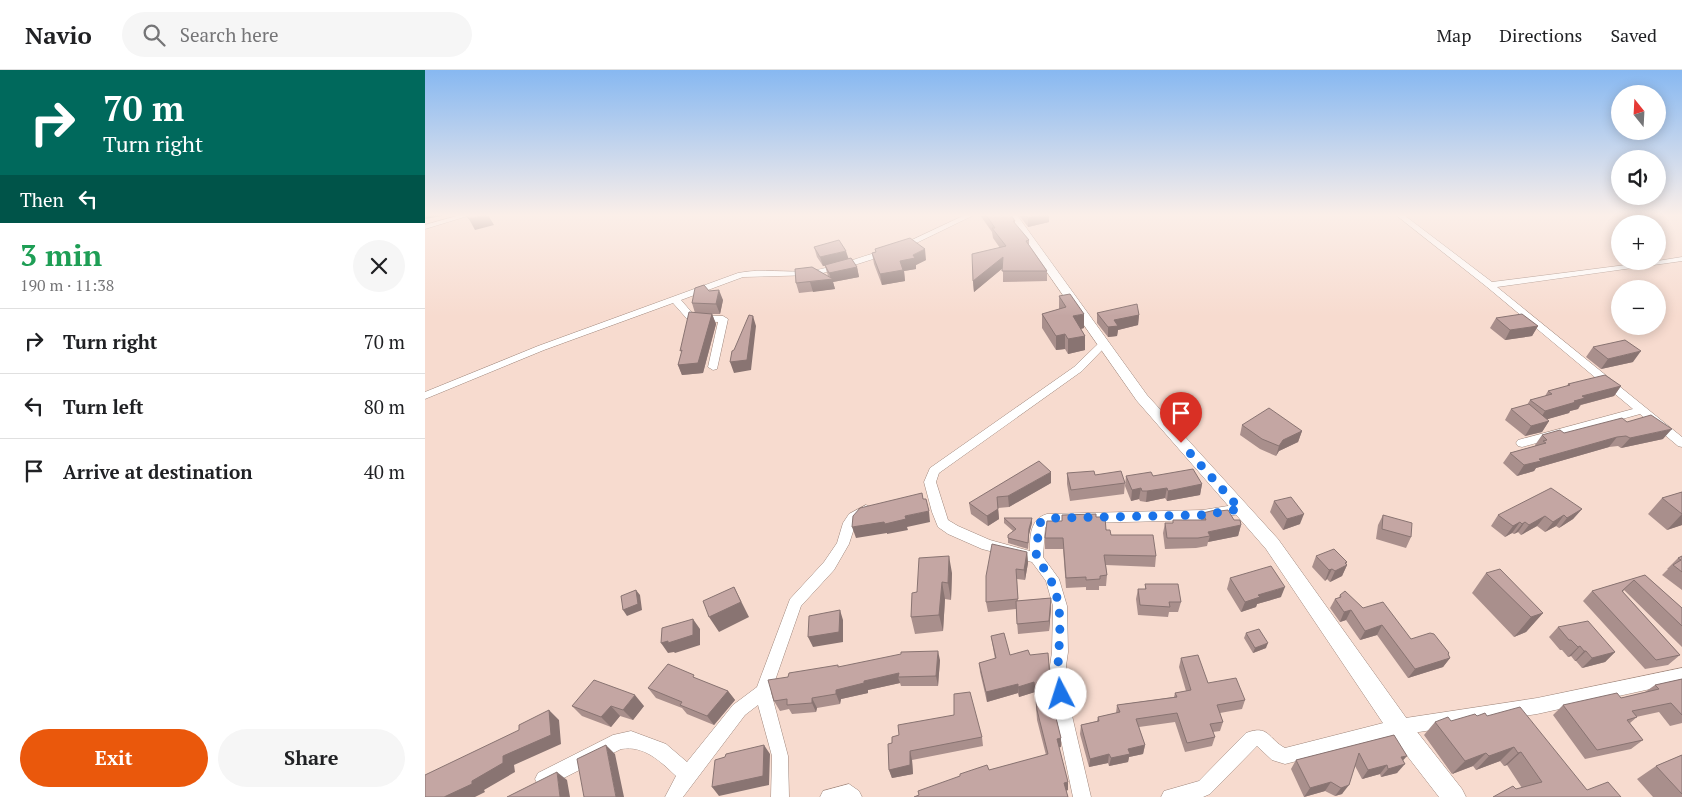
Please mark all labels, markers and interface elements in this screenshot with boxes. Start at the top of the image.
search box [122,12,472,57]
text: Navio [25,19,92,51]
icon: search [140,21,168,49]
text: Search here [180,22,279,47]
text: Map [1436,23,1471,47]
text: Directions [1499,23,1582,47]
text: Saved [1610,23,1657,47]
text: 70 m [103,85,184,131]
north arrow [1611,85,1666,140]
map controls [1611,85,1666,335]
icon: right [20,90,85,155]
text: Turn right [103,129,203,158]
button: sound [1611,150,1666,205]
icon: left [74,185,102,213]
text: Then [20,187,64,212]
button: + [1611,215,1666,270]
text: 3 min [20,235,102,275]
button: close [353,240,405,292]
text: 190 m · 11:38 [20,274,114,296]
button: − [1611,280,1666,335]
icon: right [20,327,48,355]
text: Turn right [63,329,157,354]
text: 70 m [364,329,405,354]
icon: left [20,392,48,420]
pin [1160,392,1202,443]
text: Turn left [63,394,144,419]
text: 80 m [364,394,405,419]
icon: arrive [1167,399,1195,427]
icon: arrive [20,457,48,485]
text: Arrive at destination [63,459,252,484]
text: 40 m [364,459,405,484]
position arrow [1034,667,1086,719]
button: Exit [20,729,208,787]
button: Share [218,729,405,787]

